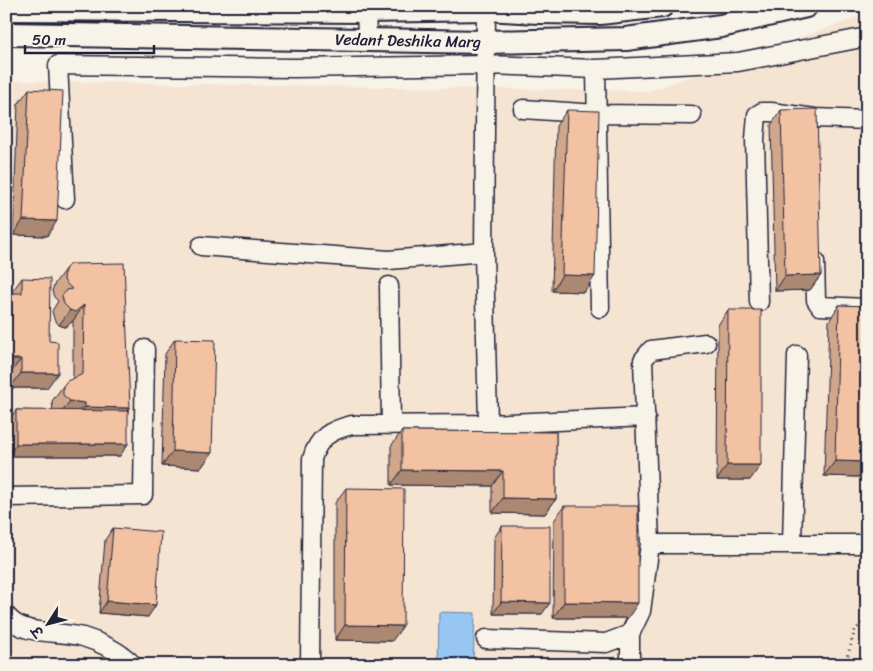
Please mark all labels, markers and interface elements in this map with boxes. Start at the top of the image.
scale bar [25,22,154,54]
street label: Vedant Deshika Marg [335,25,481,56]
text: 50 m [32,27,67,53]
north arrow [22,598,72,648]
text: उ [24,619,52,644]

